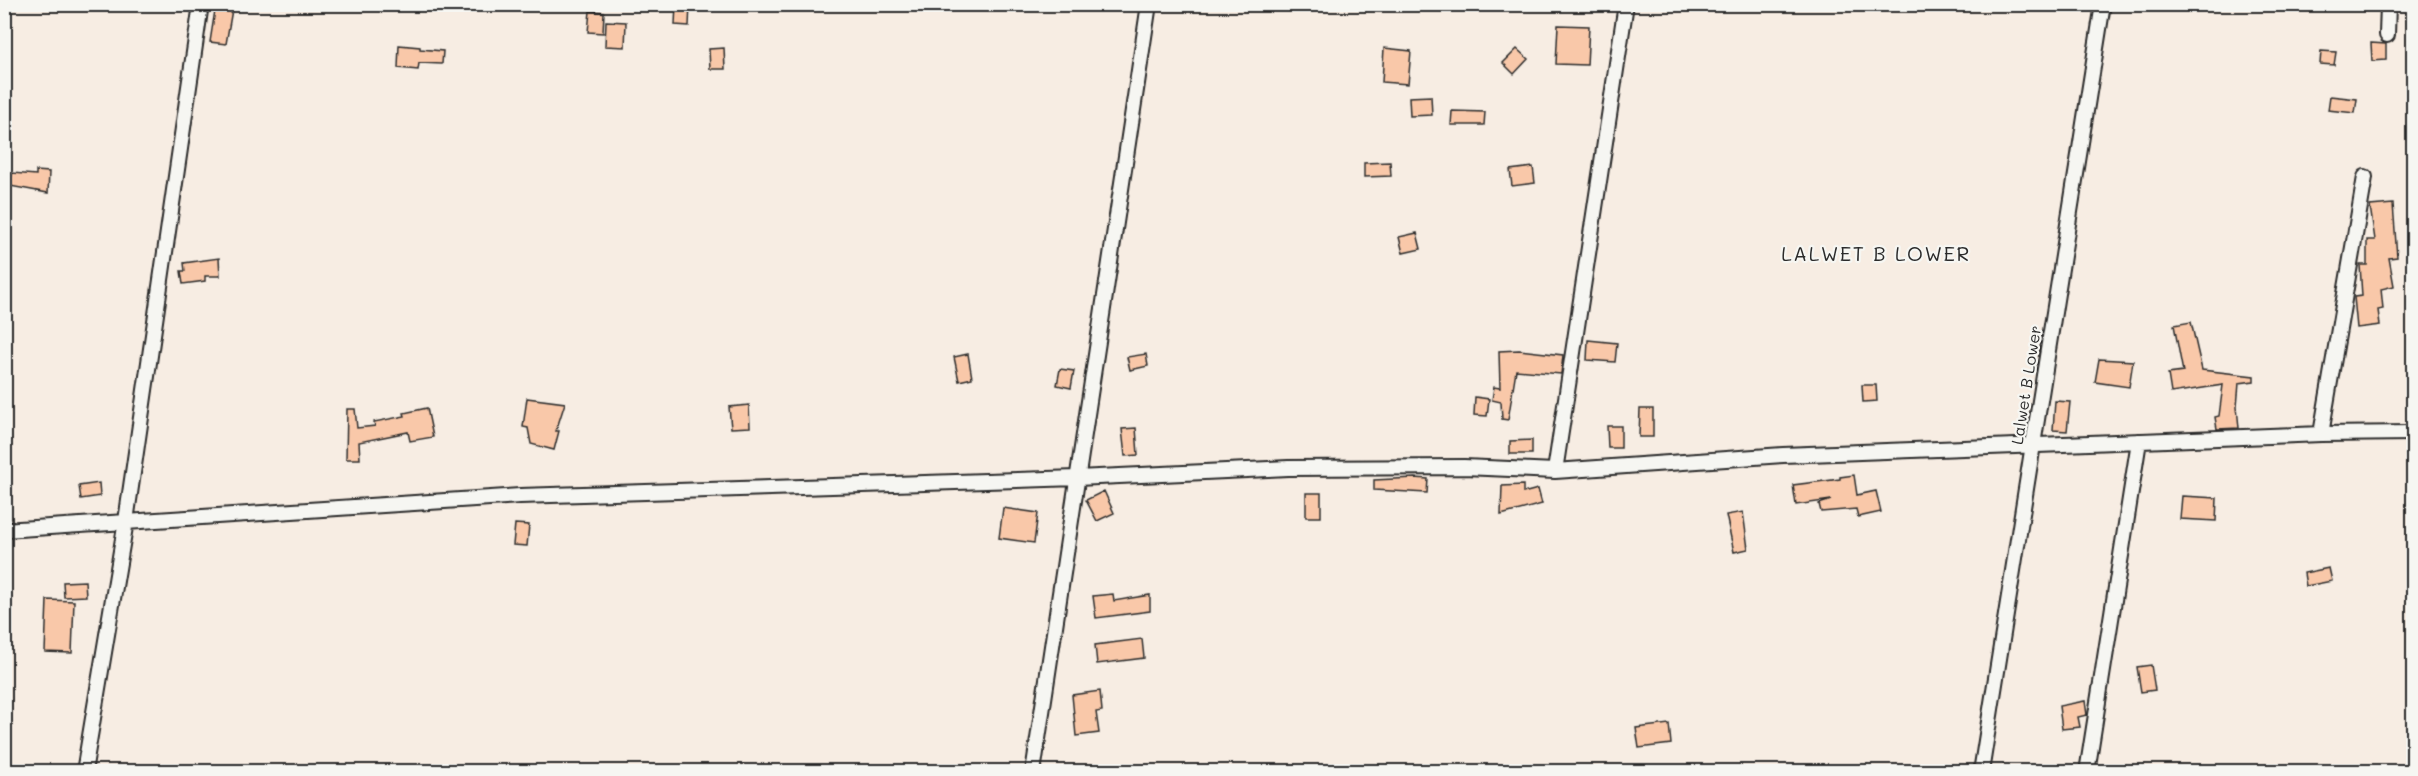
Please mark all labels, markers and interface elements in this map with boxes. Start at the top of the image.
district label: LALWET B LOWER [1781,240,1971,266]
street label: Lalwet B Lower [2006,324,2045,446]

